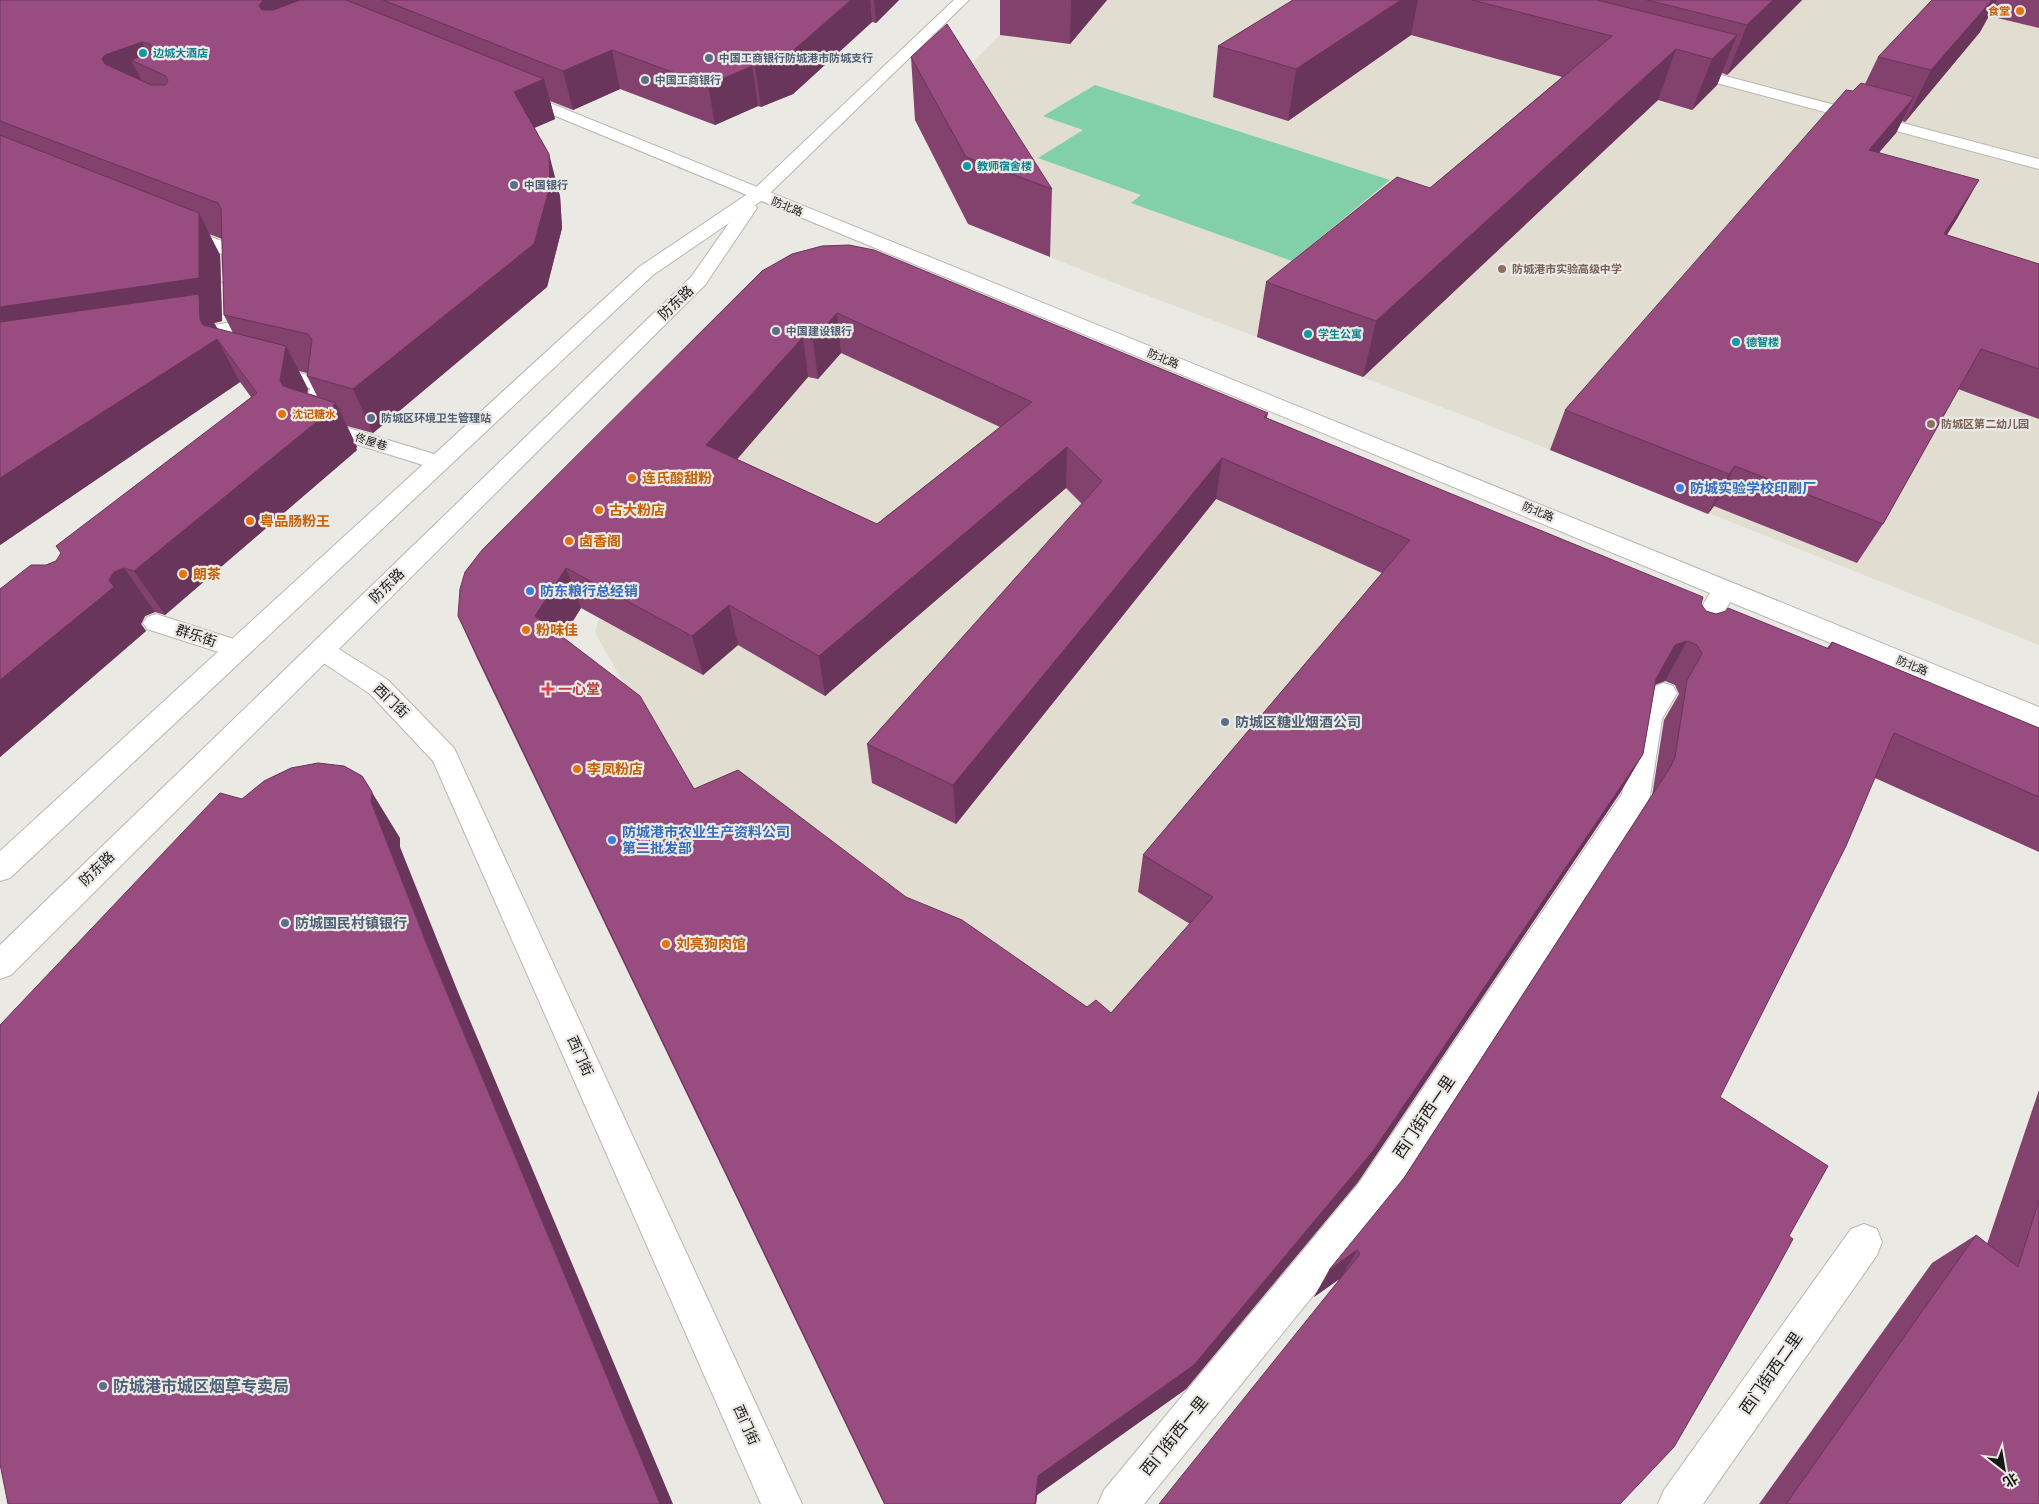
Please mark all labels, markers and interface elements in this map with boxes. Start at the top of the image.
place label: 食堂 [1988,5,2010,18]
marker: 食堂 [2014,5,2026,17]
marker: 边城大酒店 [137,47,149,59]
place label: 边城大酒店 [153,47,208,60]
marker: 中国工商银行防城港市防城支行 [703,52,715,64]
place label: 中国工商银行防城港市防城支行 [719,52,873,65]
marker: 中国工商银行 [639,74,651,86]
place label: 中国工商银行 [655,74,721,87]
marker: 教师宿舍楼 [961,160,973,172]
place label: 教师宿舍楼 [977,160,1032,173]
marker: 中国银行 [508,179,520,191]
place label: 中国银行 [524,179,568,192]
street label: 防北路 [769,195,805,219]
marker: 防城港市实验高级中学 [1496,263,1508,275]
place label: 防城港市实验高级中学 [1512,263,1622,276]
street label: 防东路 [655,282,697,324]
marker: 中国建设银行 [770,325,782,337]
place label: 中国建设银行 [786,325,852,338]
marker: 学生公寓 [1302,328,1314,340]
place label: 学生公寓 [1318,328,1362,341]
marker: 德智楼 [1730,336,1742,348]
place label: 德智楼 [1746,336,1779,349]
street label: 防北路 [1145,347,1181,371]
marker: 沈记糖水 [276,408,288,420]
place label: 沈记糖水 [292,408,336,421]
marker: 防城区环境卫生管理站 [365,412,377,424]
place label: 防城区环境卫生管理站 [381,412,491,425]
marker: 防城区第二幼儿园 [1925,418,1937,430]
place label: 防城区第二幼儿园 [1941,418,2029,431]
street label: 佟屋巷 [353,431,389,453]
place label: 连氏酸甜粉 [642,470,712,487]
marker: 连氏酸甜粉 [626,472,638,484]
place label: 防城实验学校印刷厂 [1690,480,1816,497]
marker: 防城实验学校印刷厂 [1674,482,1686,494]
street label: 防北路 [1520,500,1556,524]
place label: 古大粉店 [609,502,665,519]
marker: 古大粉店 [593,504,605,516]
place label: 粤品肠粉王 [260,513,330,530]
marker: 粤品肠粉王 [244,515,256,527]
place label: 卤香阁 [579,533,621,550]
marker: 卤香阁 [563,535,575,547]
street label: 防东路 [366,565,408,607]
place label: 朗茶 [193,566,221,583]
marker: 朗茶 [177,568,189,580]
place label: 防东粮行总经销 [540,583,638,600]
marker: 防东粮行总经销 [524,585,536,597]
street label: 群乐街 [173,621,219,651]
place label: 粉味佳 [536,622,578,639]
marker: 粉味佳 [520,624,532,636]
street label: 防北路 [1894,654,1930,678]
street label: 西门街 [370,680,412,722]
place label: 一心堂 [558,681,600,698]
marker: 一心堂 [542,683,554,695]
place label: 防城区糖业烟酒公司 [1235,714,1361,731]
marker: 防城区糖业烟酒公司 [1219,716,1231,728]
place label: 李凤粉店 [587,761,643,778]
marker: 李凤粉店 [571,763,583,775]
place label: 防城港市农业生产资料公司 第二批发部 [622,824,790,857]
marker: 防城港市农业生产资料公司 第二批发部 [606,834,618,846]
street label: 防东路 [76,848,118,890]
place label: 防城国民村镇银行 [295,915,407,932]
marker: 防城国民村镇银行 [279,917,291,929]
place label: 刘亮狗肉馆 [676,936,746,953]
marker: 刘亮狗肉馆 [660,938,672,950]
street label: 西门街 [564,1033,596,1079]
street label: 西门街西一里 [1389,1072,1459,1162]
street label: 西门街西二里 [1736,1328,1806,1418]
place label: 防城港市城区烟草专卖局 [113,1377,289,1396]
marker: 防城港市城区烟草专卖局 [97,1380,109,1392]
street label: 西门街西一里 [1136,1393,1212,1479]
street label: 西门街 [730,1402,762,1448]
north arrow [1979,1444,2029,1494]
text: 北 [2000,1469,2021,1491]

